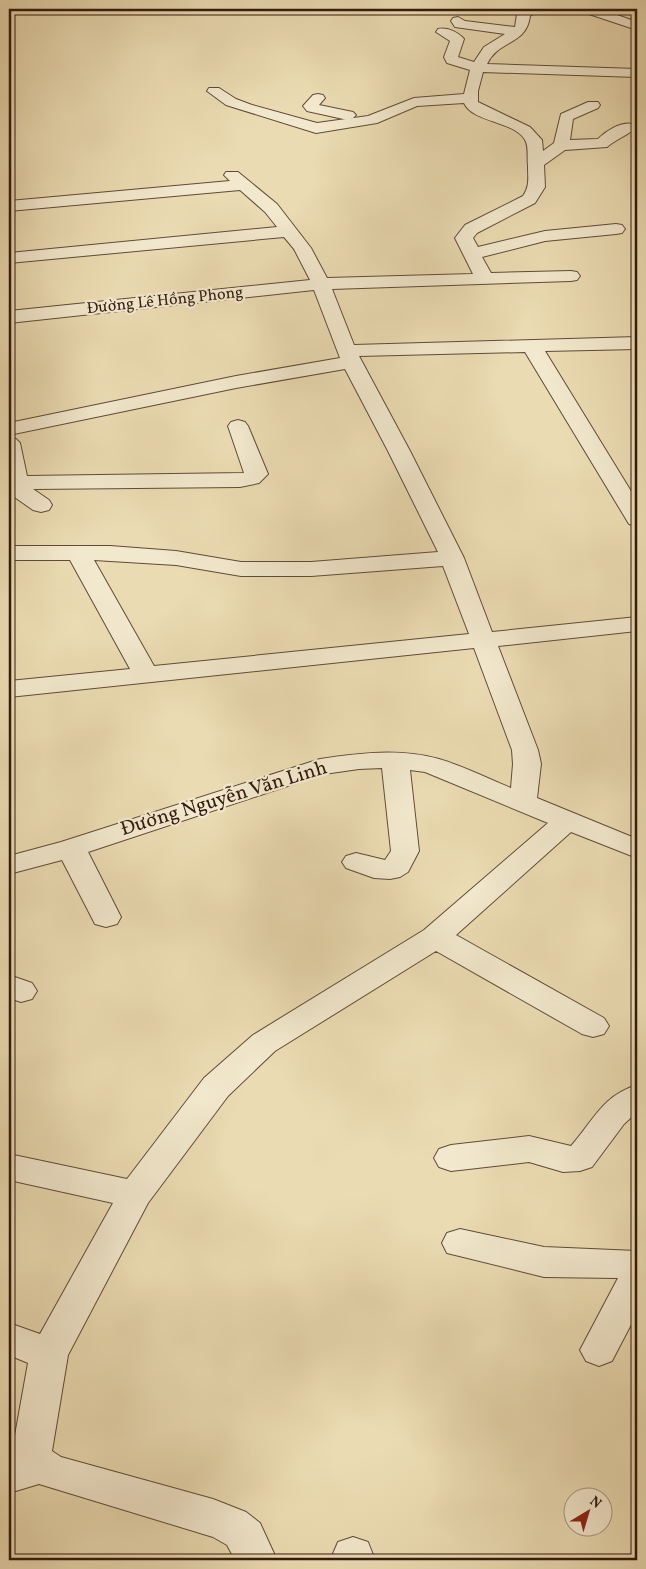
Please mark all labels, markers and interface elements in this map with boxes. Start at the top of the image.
street label: Đường Lê Hồng Phong [86,282,244,320]
street label: Đường Nguyễn Văn Linh [117,754,331,844]
north arrow [564,1486,614,1536]
text: N [585,1492,605,1514]

